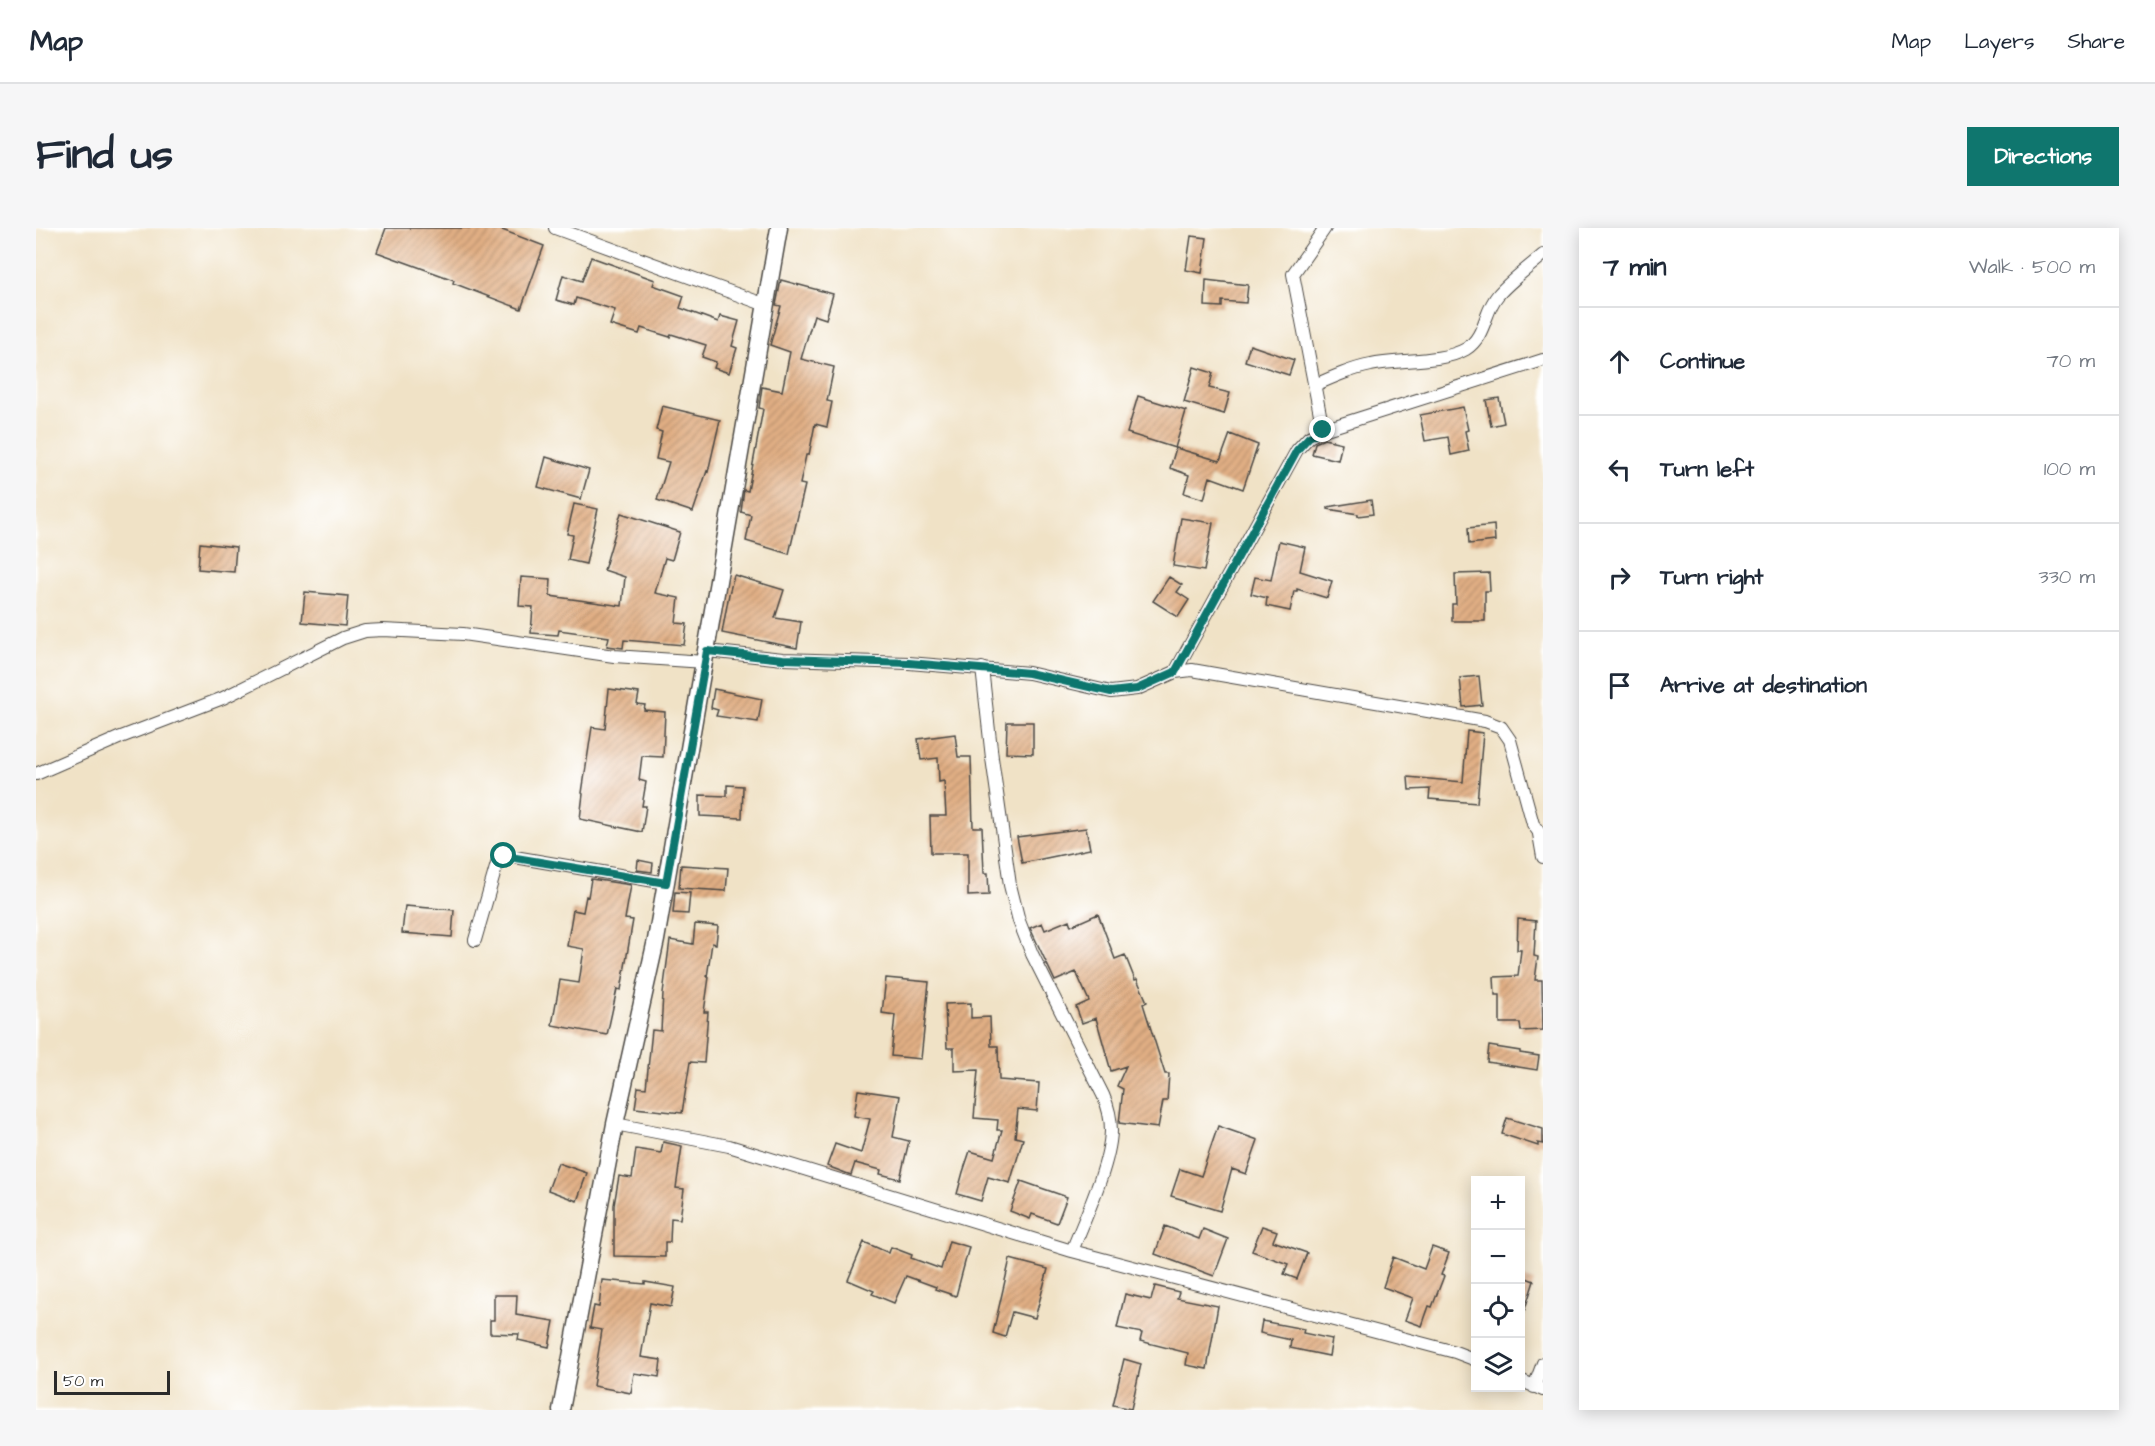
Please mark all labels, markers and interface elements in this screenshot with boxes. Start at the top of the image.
text: Map [30,22,83,61]
text: Map [1891,27,1931,56]
text: Layers [1964,27,2034,56]
text: Share [2067,27,2125,56]
text: Find us [36,127,173,185]
button: Directions [1967,127,2119,186]
text: 7 min [1603,249,1667,285]
text: Walk · 500 m [1969,253,2095,281]
icon: ahead [1603,345,1636,378]
text: Continue [1660,346,1745,377]
text: 70 m [2047,347,2095,375]
route end [1309,416,1335,442]
icon: left [1603,453,1636,486]
text: Turn left [1660,454,1754,485]
text: 100 m [2044,455,2095,483]
icon: right [1603,561,1636,594]
text: Turn right [1660,562,1763,593]
text: 330 m [2038,563,2095,591]
icon: arrive [1603,669,1636,702]
text: Arrive at destination [1660,670,1867,701]
route start [490,842,516,868]
map controls [1471,1176,1525,1392]
button: + [1471,1176,1525,1230]
button: − [1471,1230,1525,1284]
button: locate [1471,1284,1525,1338]
button: layers [1471,1338,1525,1392]
scale bar [54,1368,170,1396]
text: 50 m [63,1370,103,1392]

